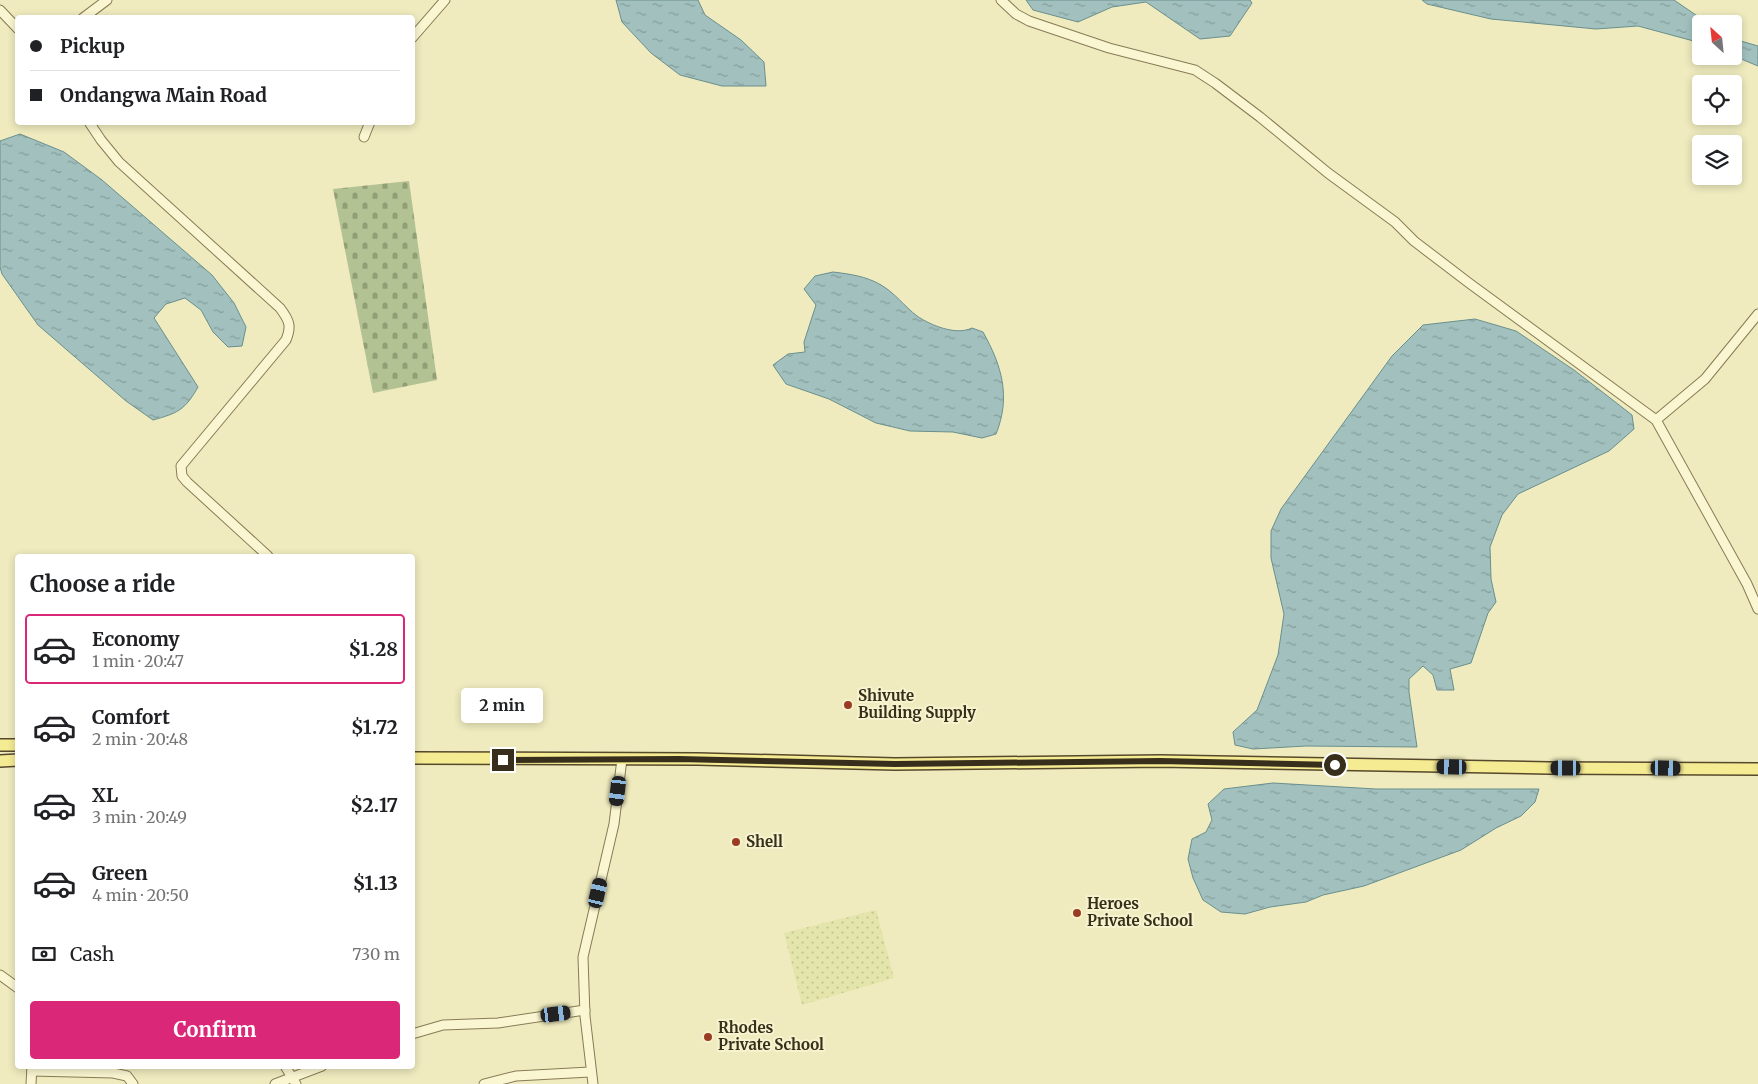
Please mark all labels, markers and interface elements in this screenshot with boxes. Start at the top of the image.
north arrow [1692,15,1742,65]
map controls [1692,15,1742,185]
text: Pickup [60,34,125,58]
button: locate [1692,75,1742,125]
text: Ondangwa Main Road [60,83,267,107]
button: layers [1692,135,1742,185]
text: Choose a ride [30,570,175,598]
icon: car [32,627,77,672]
text: Economy [92,627,180,651]
text: $1.28 [349,637,398,661]
text: 1 min · 20:47 [92,651,184,671]
place label: Shivute Building Supply [858,686,976,722]
callout: 2 min [462,688,544,722]
text: 2 min [479,695,525,715]
marker: Shivute Building Supply [842,699,854,711]
icon: car [32,705,77,750]
text: Comfort [92,705,170,729]
text: $1.72 [351,715,398,739]
text: 2 min · 20:48 [92,729,188,749]
route end [492,749,514,771]
route start [1324,754,1346,776]
car [1436,759,1467,775]
car [1650,760,1681,776]
car [1551,761,1581,776]
car [608,775,627,807]
icon: car [32,783,77,828]
text: XL [92,783,118,807]
text: $2.17 [350,793,398,817]
text: 3 min · 20:49 [92,807,187,827]
place label: Shell [746,832,783,851]
marker: Shell [730,836,742,848]
icon: car [32,861,77,906]
text: Green [92,861,148,885]
text: $1.13 [353,871,398,895]
car [587,877,608,909]
text: 4 min · 20:50 [92,885,189,905]
place label: Heroes Private School [1087,894,1193,930]
marker: Heroes Private School [1071,907,1083,919]
icon: cash [30,940,58,968]
text: Cash [70,942,114,966]
text: 730 m [352,944,400,964]
button: Confirm [30,1001,400,1059]
car [540,1005,571,1023]
place label: Rhodes Private School [718,1018,824,1054]
marker: Rhodes Private School [702,1031,714,1043]

